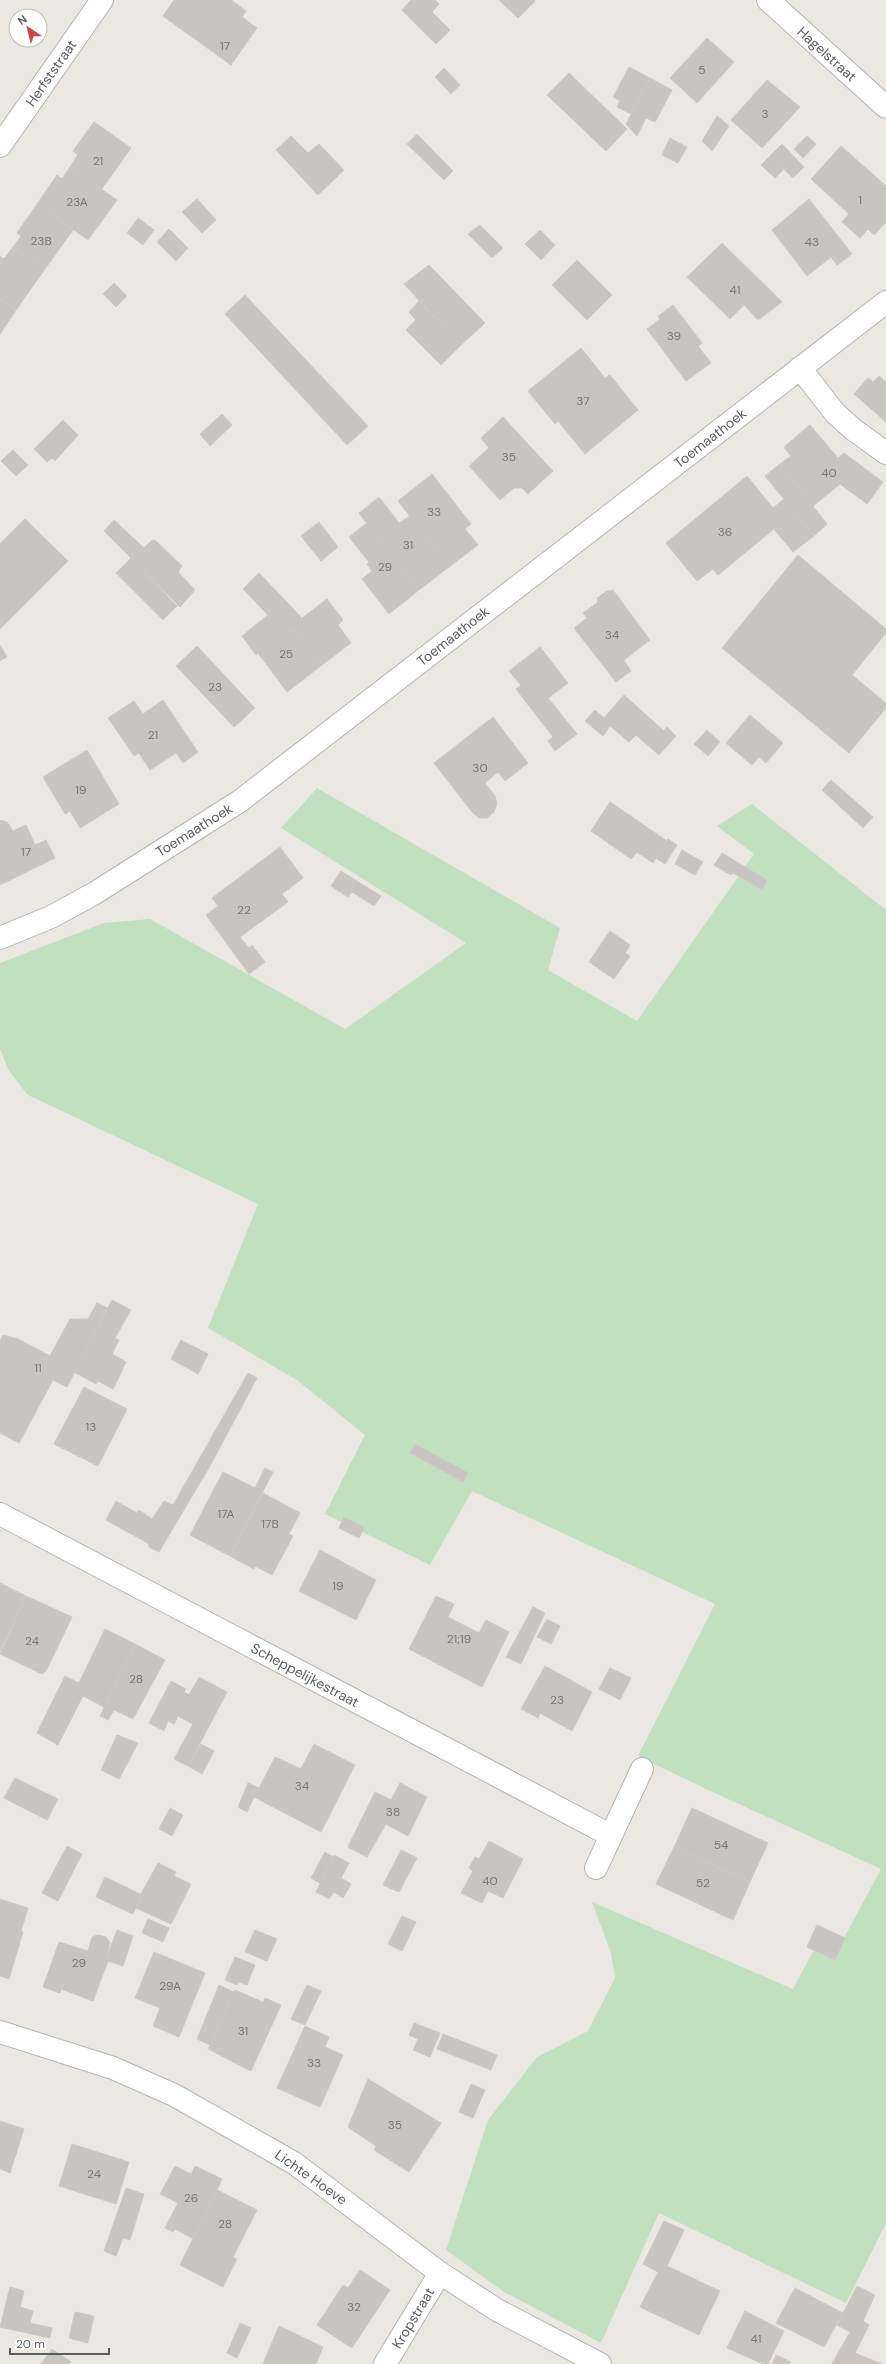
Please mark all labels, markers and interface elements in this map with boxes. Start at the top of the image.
north arrow [8,8,48,48]
text: N [15,12,30,28]
street label: Hagelstraat [794,23,860,85]
street label: Herfststraat [21,36,81,110]
house number: 17 [220,38,230,54]
house number: 5 [698,62,706,78]
house number: 3 [761,106,769,122]
house number: 21 [93,153,103,169]
house number: 1 [858,192,862,208]
house number: 23A [66,194,88,210]
house number: 23B [30,233,52,249]
house number: 43 [805,234,819,250]
house number: 41 [729,282,741,298]
house number: 39 [667,328,681,344]
house number: 37 [576,393,590,409]
street label: Toemaathoek [670,404,750,472]
house number: 35 [502,449,516,465]
house number: 40 [821,465,837,481]
house number: 33 [427,504,441,520]
house number: 36 [718,524,732,540]
house number: 31 [403,537,413,553]
house number: 29 [378,559,392,575]
street label: Toemaathoek [413,602,493,670]
house number: 34 [605,627,619,643]
house number: 25 [279,646,293,662]
house number: 23 [208,679,222,695]
house number: 21 [148,727,158,743]
house number: 30 [472,760,488,776]
house number: 19 [75,782,87,798]
street label: Toemaathoek [152,799,236,861]
house number: 17 [21,844,31,860]
house number: 22 [237,902,251,918]
house number: 11 [34,1360,42,1376]
house number: 13 [86,1419,96,1435]
house number: 17A [217,1506,235,1522]
house number: 17B [261,1516,279,1532]
house number: 19 [332,1578,344,1594]
house number: 21;19 [447,1631,471,1647]
house number: 24 [25,1633,39,1649]
street label: Scheppelijkestraat [248,1639,362,1711]
house number: 28 [129,1671,143,1687]
house number: 23 [550,1692,564,1708]
house number: 34 [295,1778,309,1794]
house number: 38 [386,1804,400,1820]
house number: 54 [714,1837,728,1853]
house number: 40 [482,1873,498,1889]
house number: 52 [696,1875,710,1891]
house number: 29 [72,1955,86,1971]
house number: 29A [159,1978,181,1994]
house number: 31 [238,2023,248,2039]
house number: 33 [307,2055,321,2071]
house number: 35 [388,2117,402,2133]
street label: Lichte Hoeve [271,2145,351,2209]
house number: 24 [87,2166,101,2182]
house number: 26 [184,2190,198,2206]
house number: 28 [218,2216,232,2232]
street label: Kropstraat [388,2284,438,2352]
house number: 32 [347,2299,361,2315]
scale bar [10,2330,109,2356]
house number: 41 [750,2331,762,2347]
text: 20 m [16,2336,45,2352]

